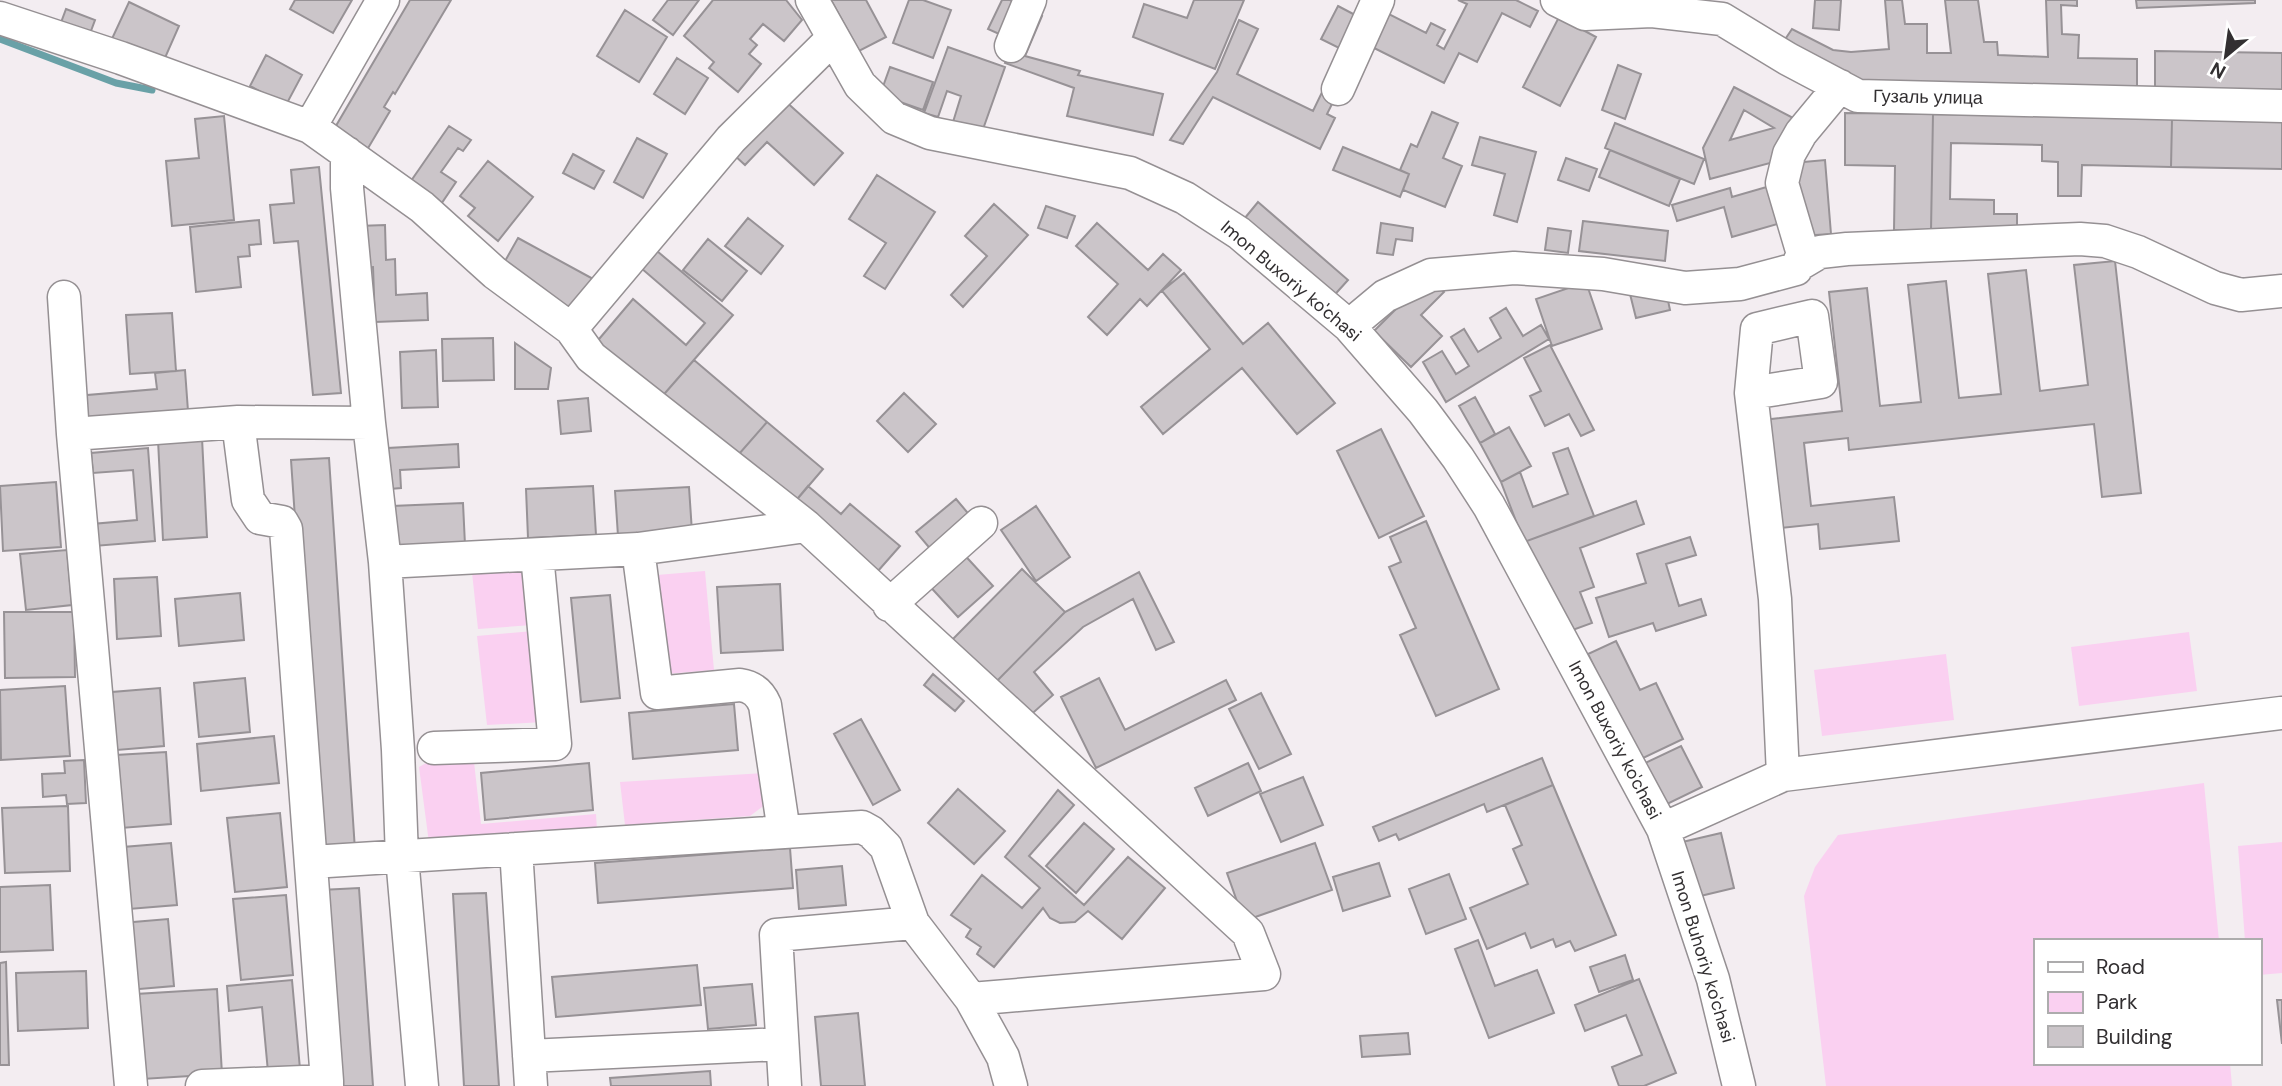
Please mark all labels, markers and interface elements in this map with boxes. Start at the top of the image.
north arrow [2191,21,2261,91]
text: N [2206,56,2230,85]
street label: Гузаль улица [1873,84,1984,110]
street label: Imon Buxoriy ko'chasi [1216,215,1366,347]
street label: Imon Buxoriy ko'chasi [1563,656,1667,824]
street label: Imon Buhoriy ko'chasi [1665,868,1741,1046]
legend [2034,939,2261,1065]
text: Road [2096,953,2145,981]
text: Park [2096,988,2138,1016]
text: Building [2096,1023,2173,1051]

